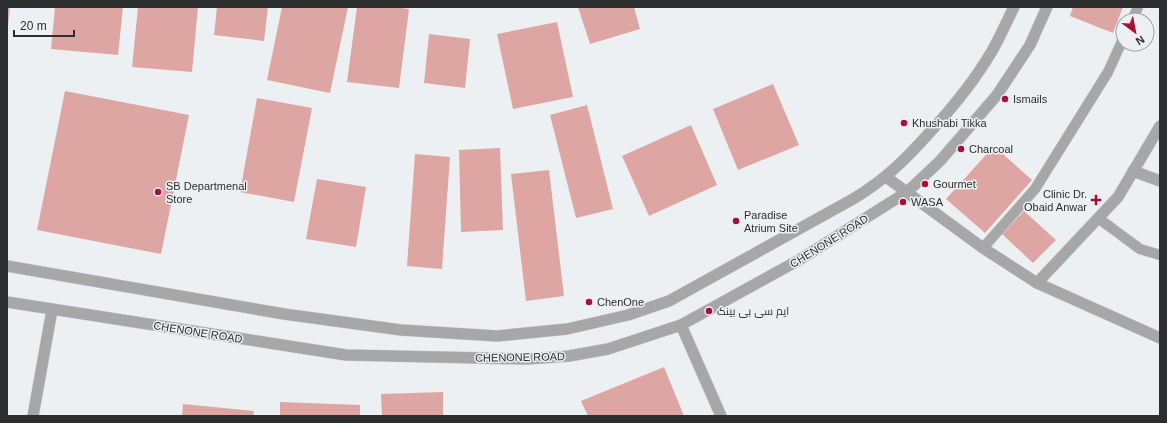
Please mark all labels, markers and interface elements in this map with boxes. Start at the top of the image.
scale bar [14,12,74,38]
north arrow [1115,12,1155,52]
text: 20 m [20,19,47,33]
text: N [1134,33,1147,48]
place label: Ismails [1013,93,1048,105]
marker: Ismails [1000,94,1010,104]
place label: Khushabi Tikka [912,117,987,129]
marker: Khushabi Tikka [899,118,909,128]
place label: Charcoal [969,143,1013,155]
marker: Charcoal [956,144,966,154]
place label: Gourmet [933,178,976,190]
marker: Gourmet [920,179,930,189]
place label: SB Departmenal Store [166,180,247,205]
marker: SB Departmenal Store [153,187,163,197]
place label: Clinic Dr. Obaid Anwar [1024,188,1087,213]
marker: Clinic Dr. Obaid Anwar [1090,194,1102,206]
place label: WASA [911,196,944,208]
marker: WASA [898,197,908,207]
place label: Paradise Atrium Site [744,209,798,234]
street label: CHENONE ROAD [788,212,870,270]
marker: Paradise Atrium Site [731,216,741,226]
place label: ChenOne [597,296,644,308]
marker: ChenOne [584,297,594,307]
place label: ایم سی بی بینک [717,305,789,319]
marker: ایم سی بی بینک [704,306,714,316]
street label: CHENONE ROAD [153,319,243,345]
street label: CHENONE ROAD [475,350,565,364]

